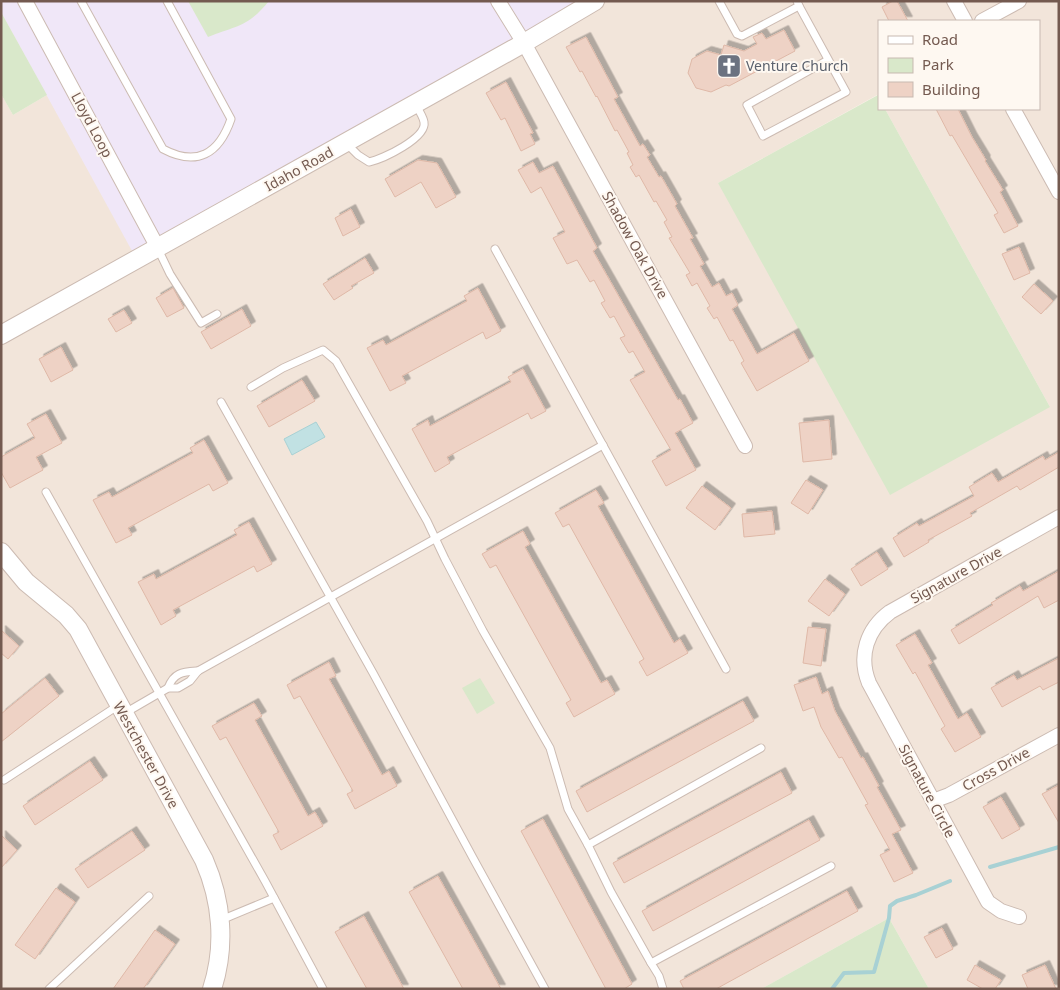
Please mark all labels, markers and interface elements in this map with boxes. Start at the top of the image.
legend [878,20,1040,110]
text: Road [922,29,958,49]
church icon: Venture Church [716,53,742,79]
text: Park [922,54,954,74]
place label: Venture Church [746,56,848,75]
text: Building [922,79,980,99]
street label: Lloyd Loop [67,89,118,161]
street label: Idaho Road [261,142,336,195]
street label: Shadow Oak Drive [598,188,673,302]
street label: Signature Drive [907,542,1005,608]
street label: Westchester Drive [109,698,184,812]
street label: Signature Circle [895,741,960,841]
street label: Cross Drive [959,742,1033,795]

